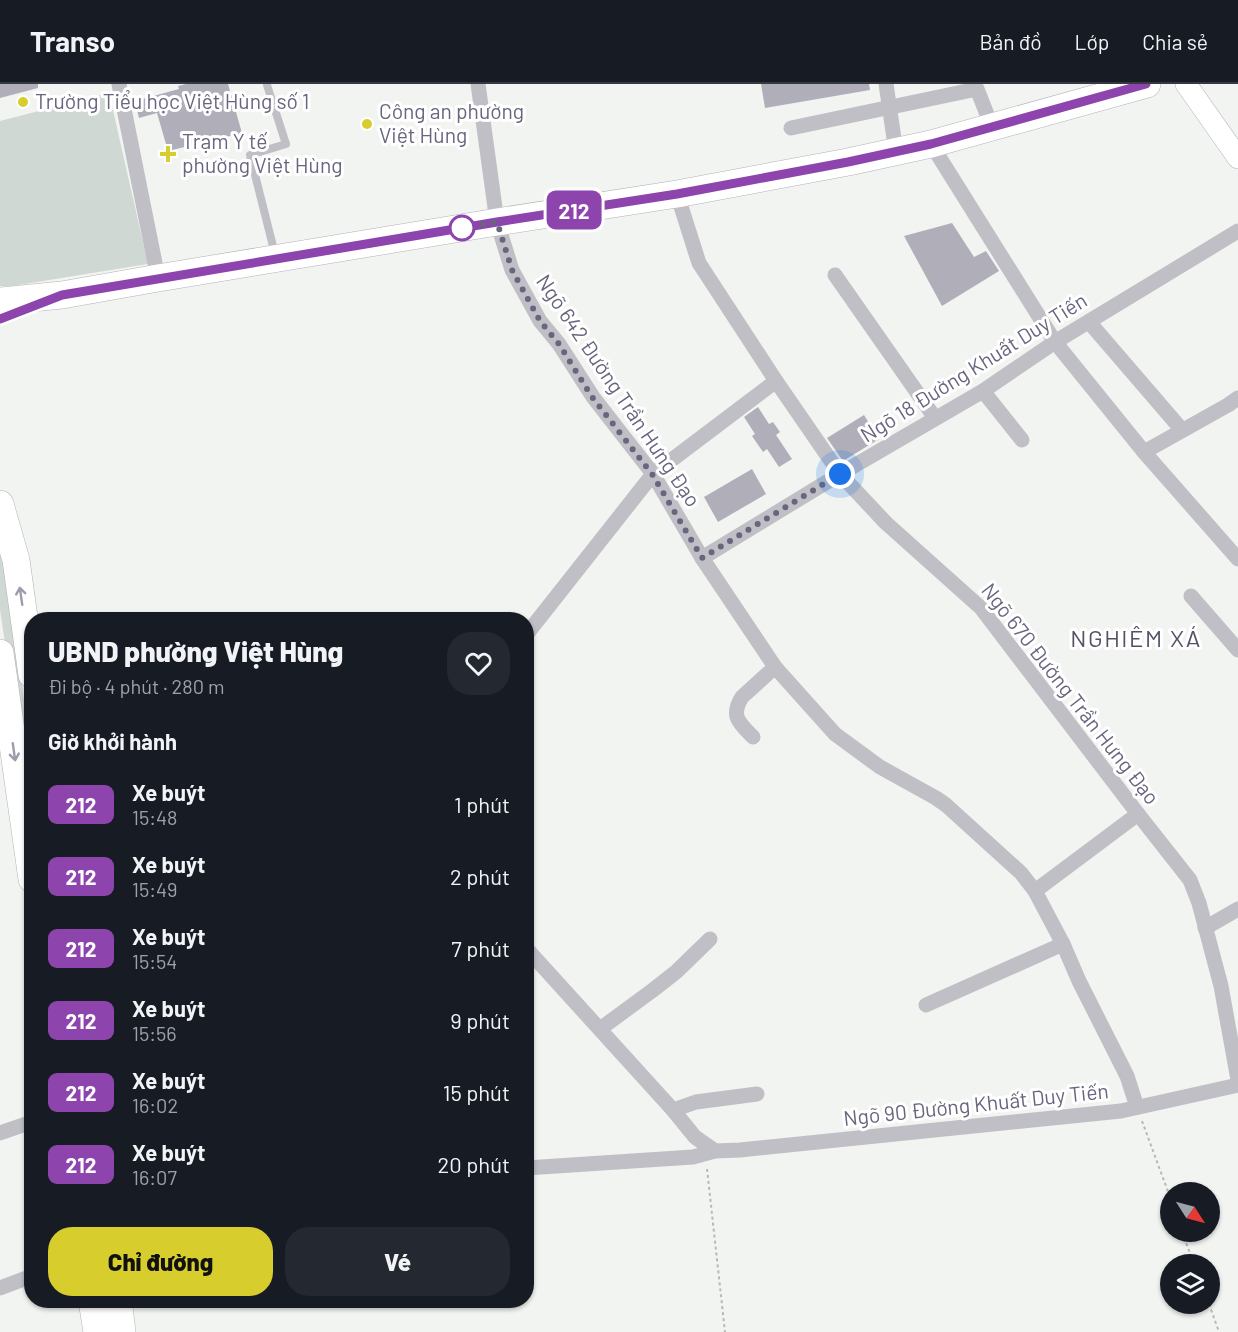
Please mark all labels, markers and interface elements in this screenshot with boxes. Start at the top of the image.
text: Transo [30,24,115,58]
text: Bản đồ [980,29,1042,54]
text: Lớp [1075,29,1109,54]
text: Chia sẻ [1142,29,1208,54]
place label: Trường Tiểu học Việt Hùng số 1 [35,88,309,113]
marker: Trường Tiểu học Việt Hùng số 1 [16,95,30,109]
place label: Công an phường Việt Hùng [379,98,524,147]
marker: Công an phường Việt Hùng [360,117,374,131]
place label: Trạm Y tế phường Việt Hùng [182,128,342,177]
marker: Trạm Y tế phường Việt Hùng [159,145,177,163]
line badge: 212 [540,190,608,230]
text: 212 [559,198,589,223]
unlabelled marker [449,215,475,241]
street label: Ngõ 642 Đường Trần Hưng Đạo [532,269,706,511]
street label: Ngõ 18 Đường Khuất Duy Tiến [855,287,1091,447]
your location [825,459,855,489]
street label: Ngõ 670 Đường Trần Hưng Đạo [977,578,1165,809]
one-way arrow [15,587,26,607]
district label: NGHIÊM XÁ [1070,623,1202,652]
button: heart [447,632,510,695]
text: UBND phường Việt Hùng [48,634,343,668]
text: Đi bộ · 4 phút · 280 m [48,674,225,698]
text: Giờ khởi hành [48,728,177,754]
one-way arrow [8,742,19,762]
text: Xe buýt [132,779,205,805]
text: 1 phút [454,791,510,817]
text: 212 [66,792,96,817]
text: 15:48 [132,805,178,829]
text: Xe buýt [132,851,205,877]
text: 2 phút [450,863,510,889]
text: 212 [66,864,96,889]
text: 15:49 [132,877,178,901]
text: Xe buýt [132,923,205,949]
text: 7 phút [451,935,510,961]
text: 212 [66,936,96,961]
text: 15:54 [132,949,177,973]
text: Xe buýt [132,995,205,1021]
text: 9 phút [450,1007,510,1033]
text: 212 [66,1008,96,1033]
text: 15:56 [132,1021,177,1045]
text: Xe buýt [132,1067,205,1093]
street label: Ngõ 90 Đường Khuất Duy Tiến [842,1077,1110,1130]
text: 15 phút [443,1079,510,1105]
text: 212 [66,1080,96,1105]
text: 16:02 [132,1093,178,1117]
text: Xe buýt [132,1139,205,1165]
text: 20 phút [438,1151,510,1177]
text: 212 [66,1152,96,1177]
text: 16:07 [132,1165,177,1189]
north arrow [1160,1182,1220,1242]
map controls [1160,1182,1220,1314]
button: Chỉ đường [48,1227,273,1296]
button: Vé [285,1227,510,1296]
button: layers [1160,1254,1220,1314]

